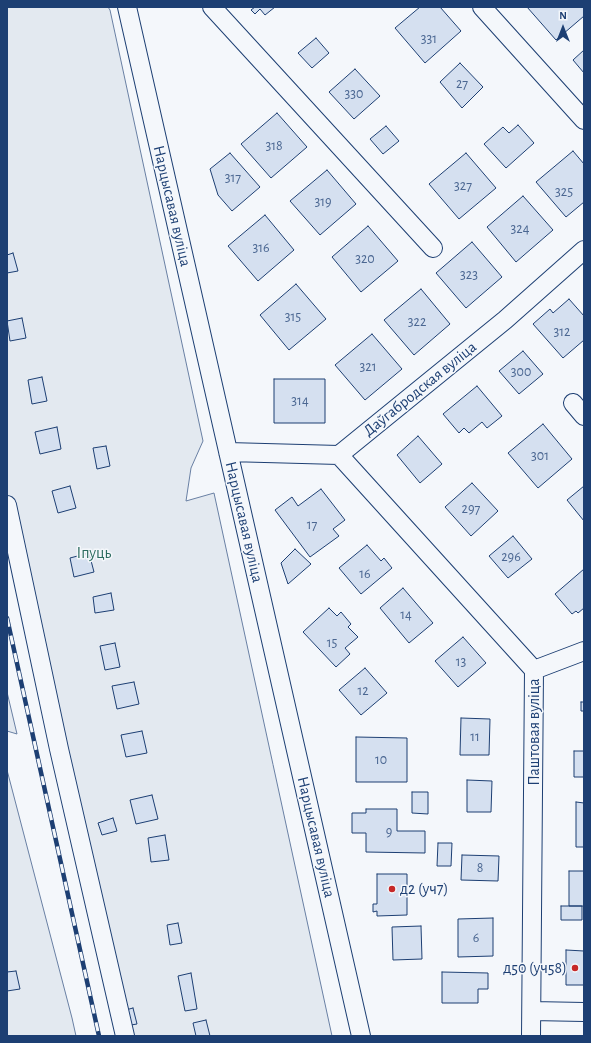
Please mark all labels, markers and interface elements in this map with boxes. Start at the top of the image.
north arrow [543,8,583,48]
text: N [559,10,567,21]
house number: 331 [421,31,437,47]
house number: 27 [456,76,468,92]
house number: 330 [345,86,363,102]
house number: 318 [265,138,283,154]
street label: Нарцысавая вуліца [149,144,195,268]
house number: 317 [225,170,241,186]
house number: 327 [454,178,472,194]
house number: 325 [555,184,573,200]
house number: 319 [314,194,332,210]
house number: 324 [511,221,529,237]
house number: 316 [252,240,270,256]
house number: 320 [355,251,375,267]
house number: 323 [460,267,478,283]
house number: 315 [285,309,301,325]
house number: 322 [408,314,426,330]
house number: 312 [554,324,570,340]
street label: Даўгабродская вуліца [359,337,481,441]
house number: 321 [360,359,376,375]
house number: 300 [511,364,531,380]
house number: 314 [291,393,309,409]
house number: 301 [531,448,549,464]
street label: Нарцысавая вуліца [221,460,267,584]
house number: 297 [462,501,480,517]
house number: 17 [307,517,317,533]
park label: Іпуць [77,543,111,563]
house number: 296 [501,549,521,565]
house number: 16 [359,566,371,582]
house number: 14 [400,607,412,623]
house number: 15 [327,635,337,651]
house number: 13 [456,654,466,670]
street label: Паштовая вуліца [524,678,544,786]
house number: 12 [357,683,369,699]
house number: 11 [470,729,480,745]
house number: 10 [375,752,387,768]
street label: Нарцысавая вуліца [293,775,339,899]
house number: 9 [386,824,392,840]
house number: 8 [477,860,483,876]
place label: д2 (уч7) [400,879,448,899]
marker: д2 (уч7) [387,884,397,894]
house number: 6 [473,930,479,946]
place label: д50 (уч58) [503,958,567,978]
marker: д50 (уч58) [570,963,580,973]

